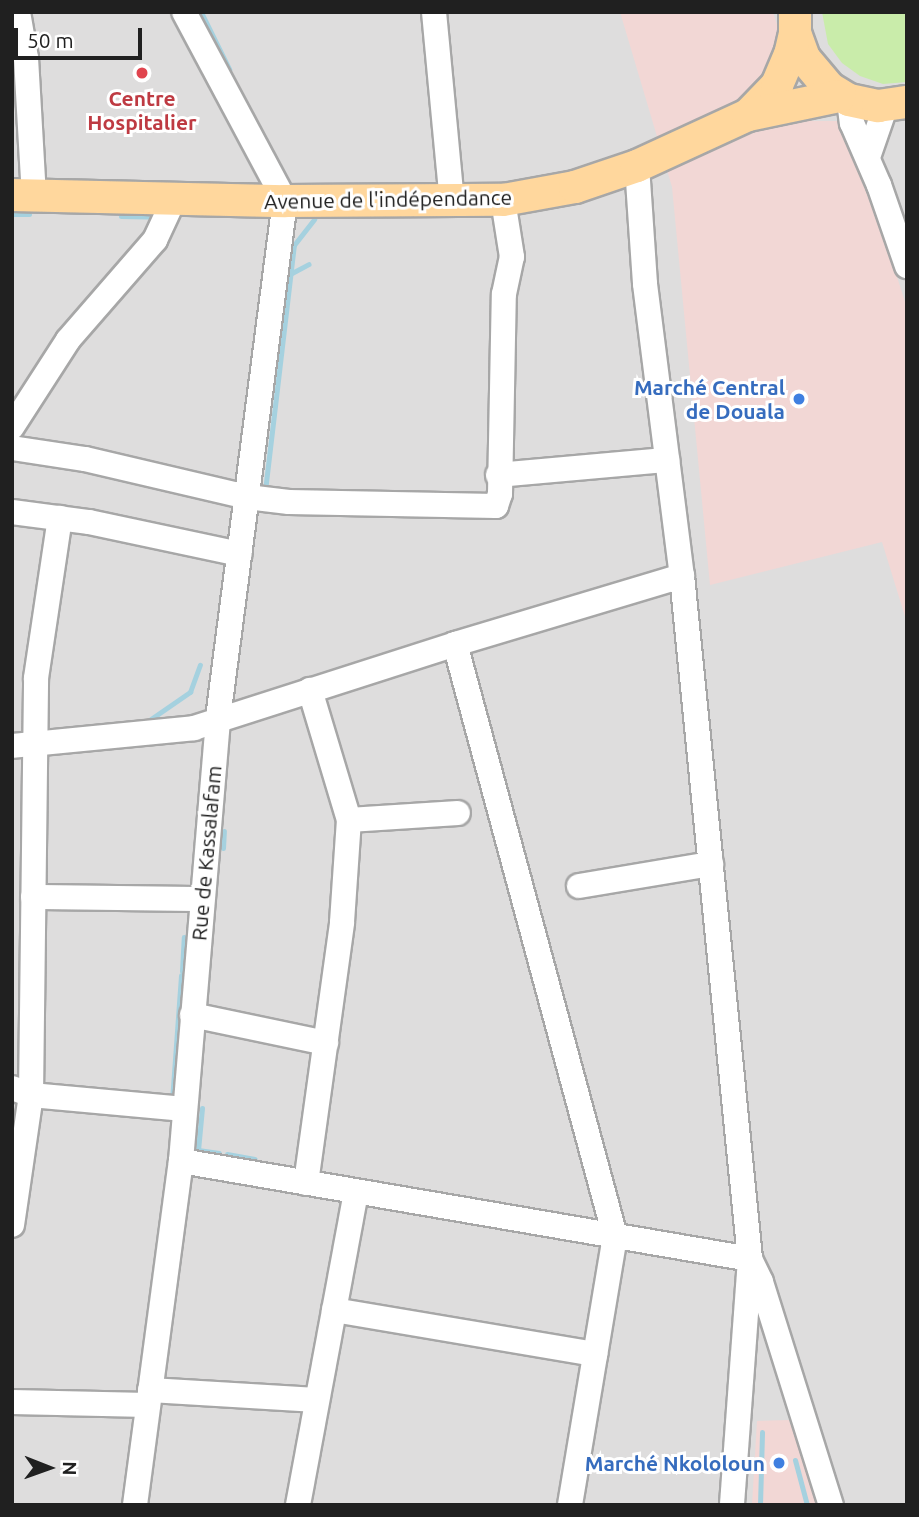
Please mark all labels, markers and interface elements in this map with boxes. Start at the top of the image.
scale bar [18,14,145,58]
text: 50 m [27,28,74,52]
marker: Centre Hospitalier [132,63,152,83]
place label: Centre Hospitalier [87,85,197,135]
street label: Avenue de l'indépendance [264,184,512,214]
place label: Marché Central de Douala [634,374,785,424]
marker: Marché Central de Douala [791,391,807,407]
street label: Rue de Kassalafam [186,764,226,942]
north arrow [14,1433,84,1503]
place label: Marché Nkololoun [585,1450,765,1476]
marker: Marché Nkololoun [771,1455,787,1471]
text: N [59,1461,81,1476]

